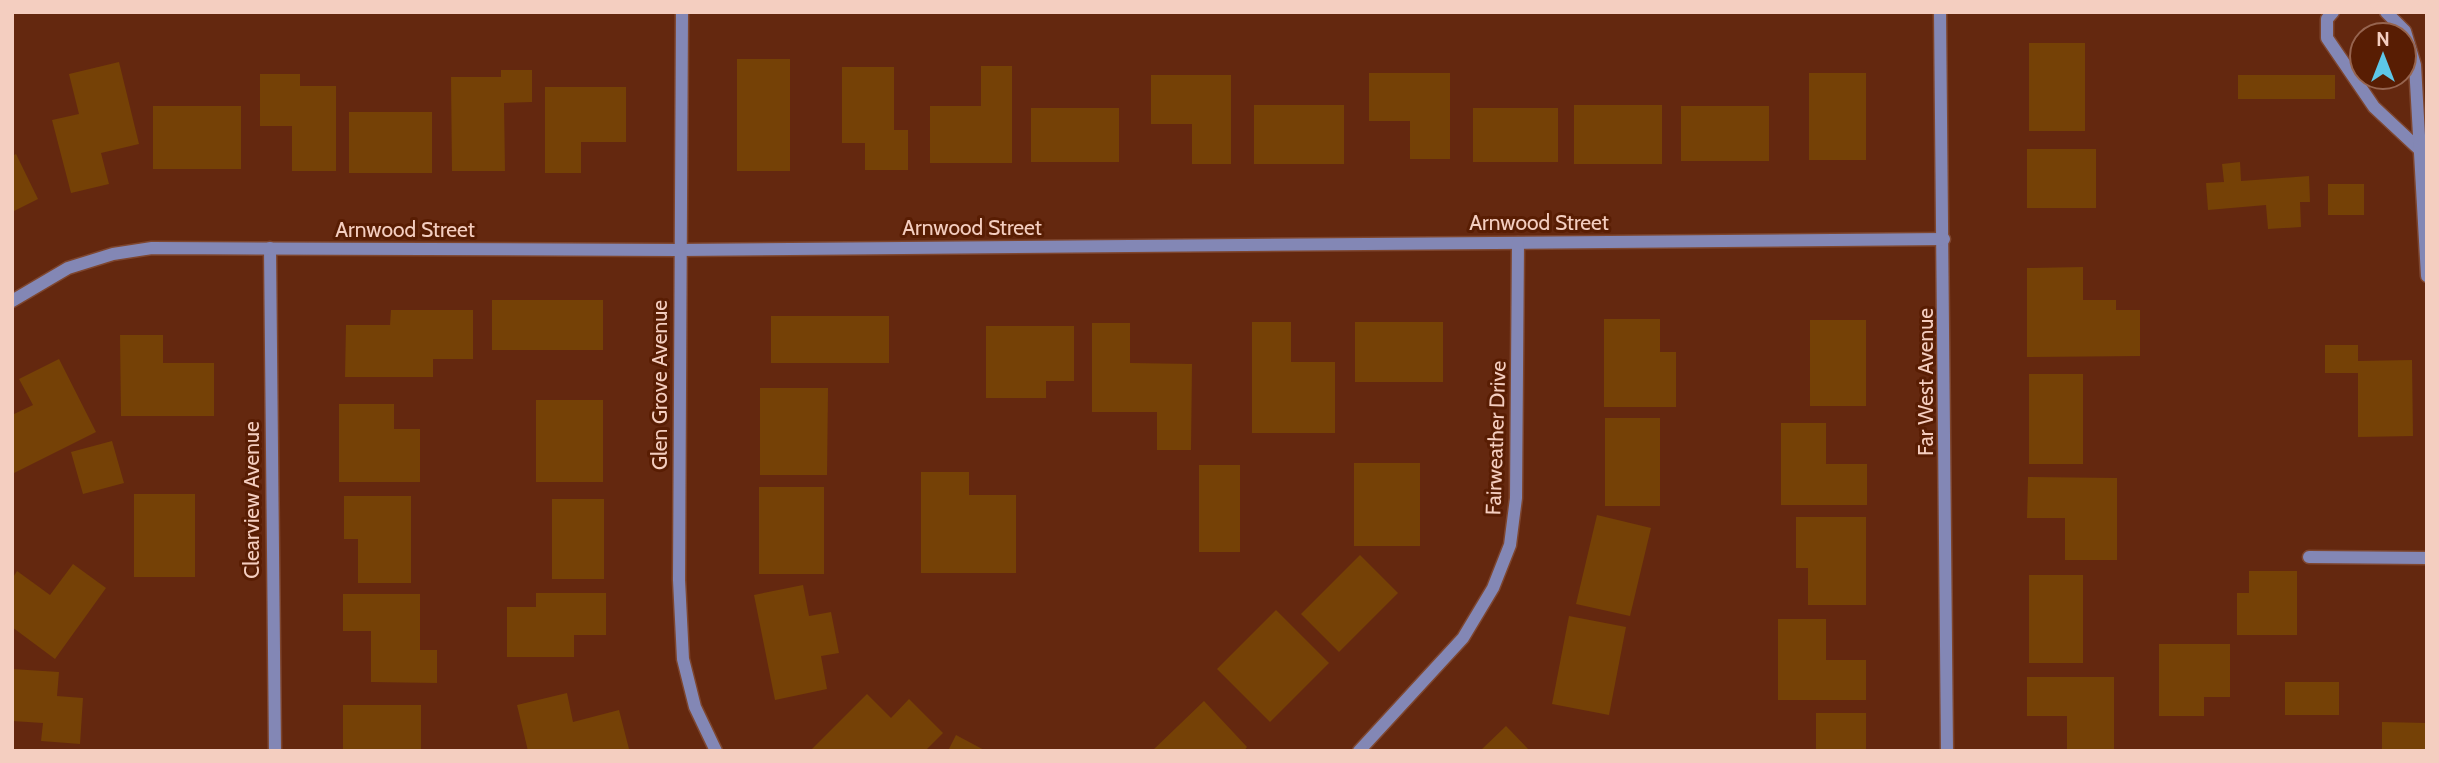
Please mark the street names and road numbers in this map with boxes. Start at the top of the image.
street label: Arnwood Street [1469,210,1609,235]
street label: Arnwood Street [902,215,1042,240]
street label: Arnwood Street [335,217,475,242]
street label: Glen Grove Avenue [647,300,672,470]
street label: Far West Avenue [1913,308,1938,456]
street label: Fairweather Drive [1480,360,1511,516]
street label: Clearview Avenue [239,421,264,579]

